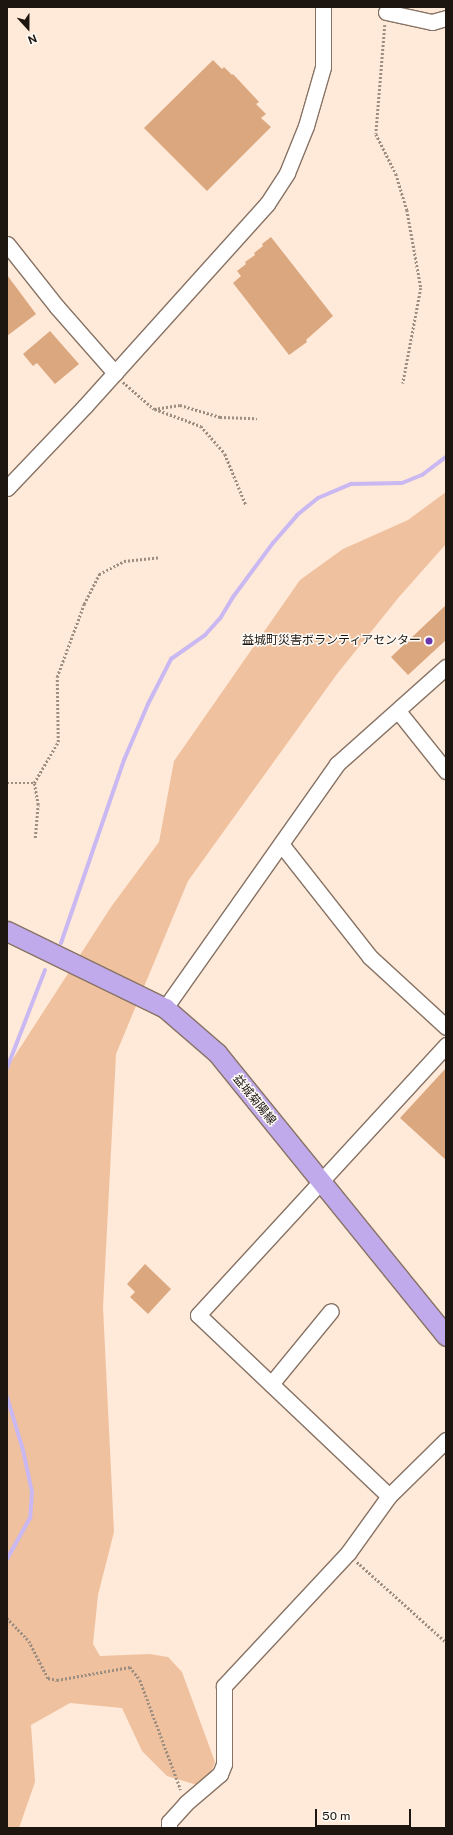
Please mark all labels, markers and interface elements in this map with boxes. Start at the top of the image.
north arrow [8,8,48,48]
text: N [26,32,38,46]
place label: 益城町災害ボランティアセンター [241,634,421,648]
marker: 益城町災害ボランティアセンター [424,636,434,646]
street label: 益城菊陽線 [230,1072,278,1128]
scale bar [317,1801,413,1827]
text: 50 m [322,1809,350,1823]

